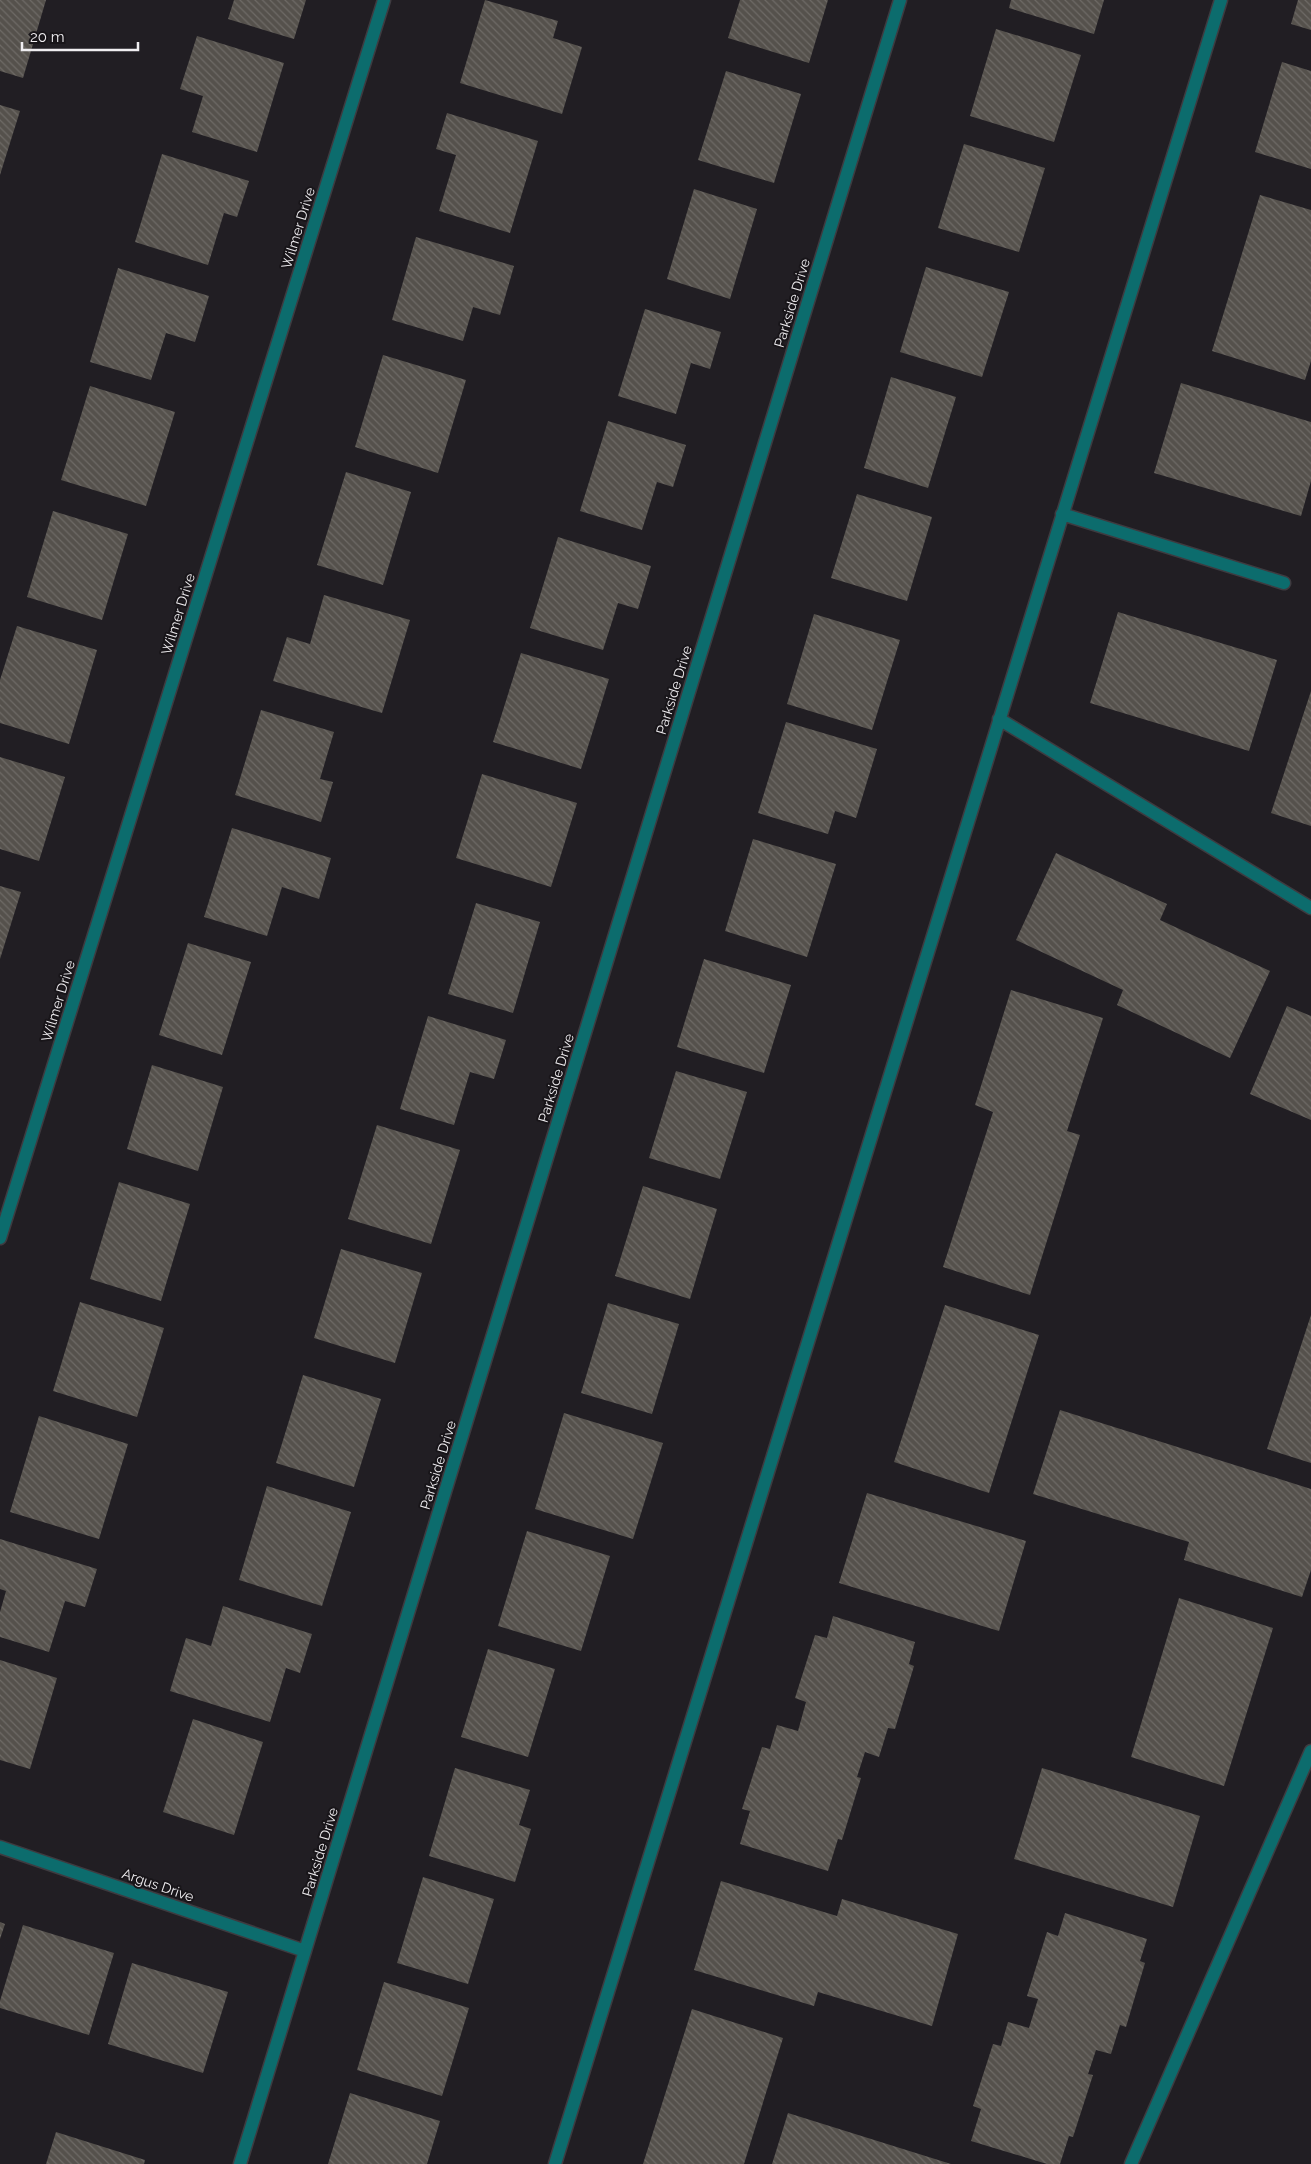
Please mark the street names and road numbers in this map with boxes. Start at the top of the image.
street label: Wilmer Drive [278,185,318,271]
street label: Parkside Drive [771,257,813,349]
street label: Wilmer Drive [158,571,198,657]
street label: Parkside Drive [653,644,695,736]
street label: Wilmer Drive [38,958,78,1044]
street label: Parkside Drive [535,1032,577,1124]
street label: Parkside Drive [417,1419,459,1511]
street label: Parkside Drive [299,1806,341,1898]
street label: Argus Drive [120,1865,196,1905]

